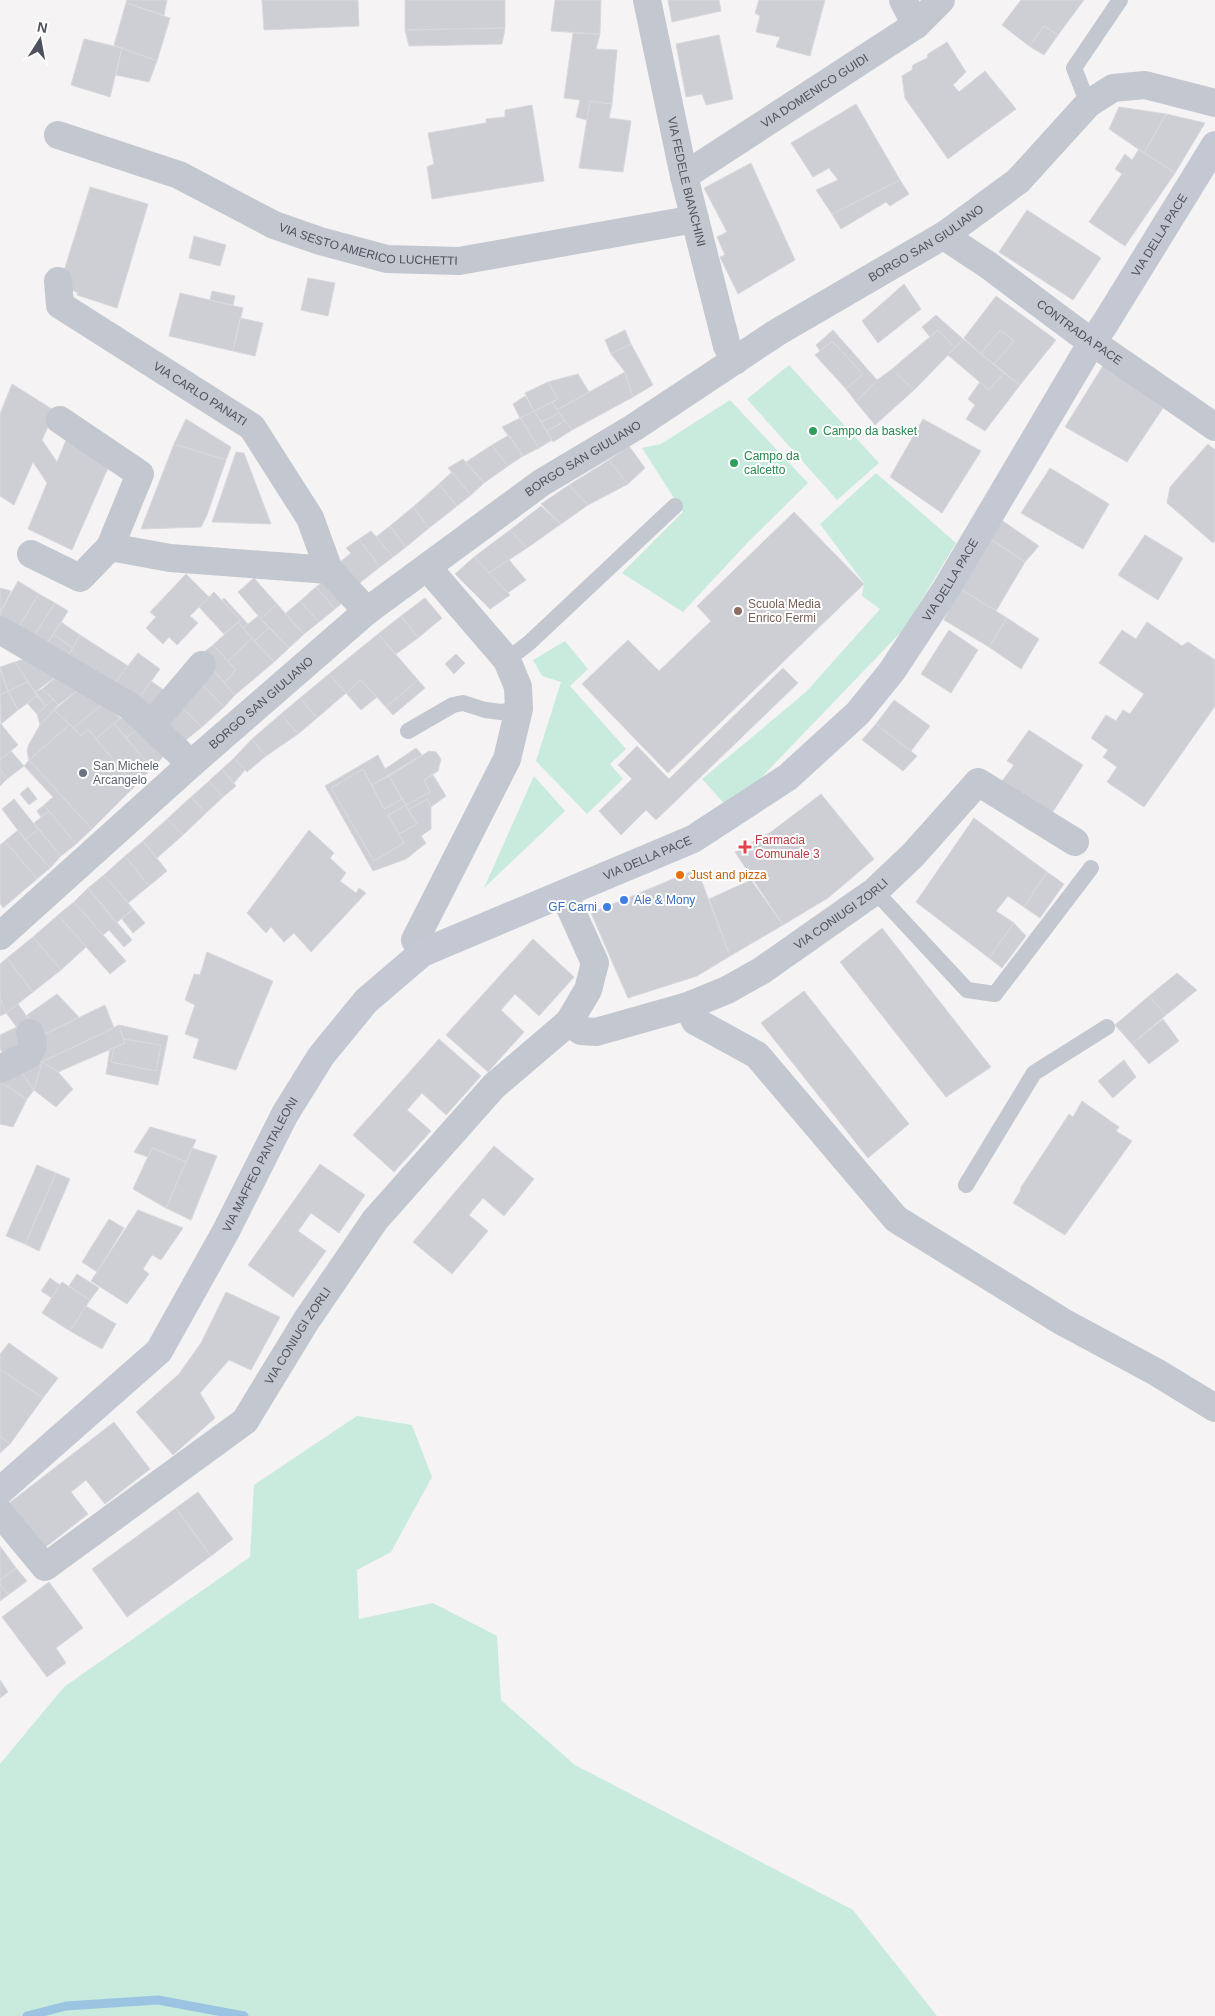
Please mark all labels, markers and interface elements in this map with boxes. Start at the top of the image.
north arrow [15,15,65,65]
text: N [36,18,49,36]
street label: VIA DOMENICO GUIDI [759,51,871,131]
street label: VIA FEDELE BIANCHINI [665,116,709,248]
street label: VIA DELLA PACE [1129,191,1190,279]
street label: BORGO SAN GIULIANO [866,202,986,285]
street label: VIA SESTO AMERICO LUCHETTI [277,220,458,268]
street label: CONTRADA PACE [1034,297,1125,368]
street label: VIA CARLO PANATI [151,359,250,429]
street label: BORGO SAN GIULIANO [522,418,644,499]
place label: Campo da basket [823,424,918,438]
marker: Campo da basket [807,425,819,437]
place label: Campo da calcetto [744,449,800,477]
marker: Campo da calcetto [728,457,740,469]
street label: VIA DELLA PACE [920,536,981,624]
place label: Scuola Media Enrico Fermi [748,597,821,625]
marker: Scuola Media Enrico Fermi [732,605,744,617]
street label: BORGO SAN GIULIANO [206,654,316,752]
place label: San Michele Arcangelo [93,759,159,787]
marker: San Michele Arcangelo [77,767,89,779]
street label: VIA DELLA PACE [601,833,694,883]
place label: Farmacia Comunale 3 [755,833,820,861]
marker: Farmacia Comunale 3 [739,841,751,853]
place label: Just and pizza [690,868,767,882]
marker: Just and pizza [674,869,686,881]
street label: VIA CONIUGI ZORLI [792,876,891,953]
place label: Ale & Mony [634,893,695,907]
marker: Ale & Mony [618,894,630,906]
place label: GF Carni [548,900,597,914]
marker: GF Carni [601,901,613,913]
street label: VIA MAFFEO PANTALEONI [220,1095,301,1234]
street label: VIA CONIUGI ZORLI [262,1285,334,1387]

